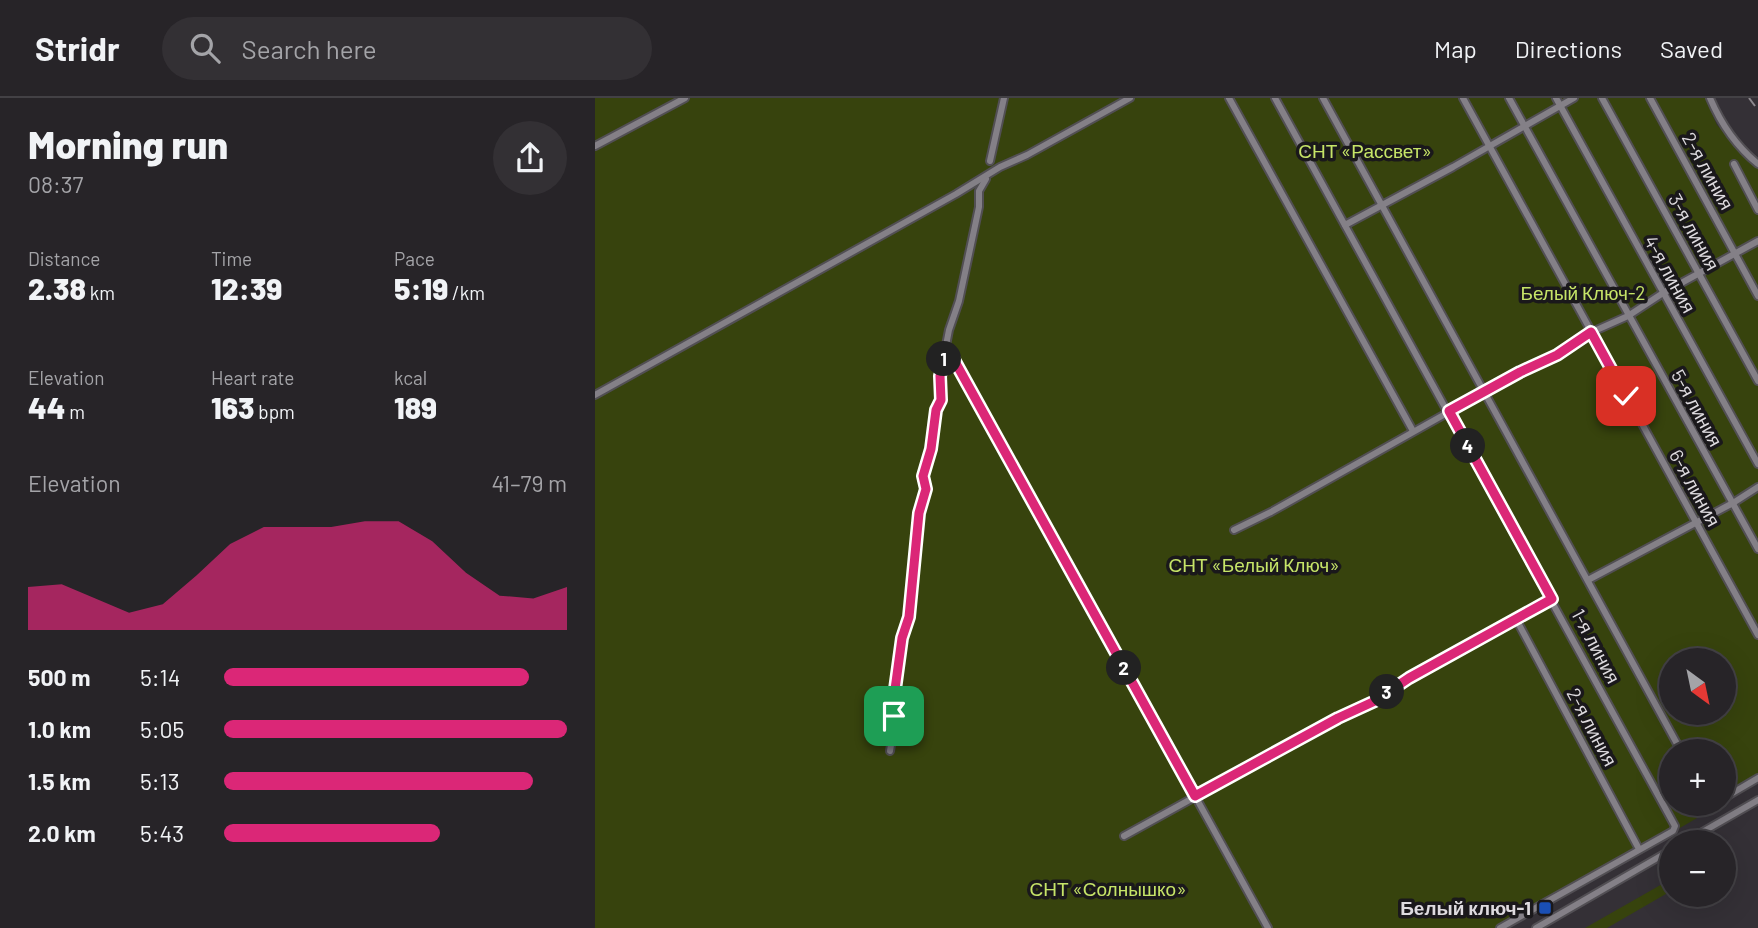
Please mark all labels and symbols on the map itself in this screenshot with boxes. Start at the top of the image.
street label: 2-я линия [1678,128,1739,213]
park label: СНТ «Рассвет» [1298,139,1432,162]
street label: 3-я линия [1664,189,1725,274]
street label: 4-я линия [1640,231,1701,317]
park label: Белый Ключ-2 [1520,281,1646,304]
pin: 1 [927,342,961,376]
street label: 5-я линия [1667,365,1728,450]
pin [1596,366,1656,426]
pin: 4 [1451,428,1485,464]
street label: 6-я линия [1665,445,1726,530]
park label: СНТ «Белый Ключ» [1169,553,1339,576]
street label: 1-я линия [1567,604,1626,687]
north arrow [1659,648,1736,724]
pin: 2 [1107,650,1141,686]
pin: 3 [1369,674,1405,710]
street label: 2-я линия [1562,684,1623,770]
pin [864,686,924,746]
park label: СНТ «Солнышко» [1030,877,1186,900]
place label: Белый ключ-1 [1400,896,1531,919]
marker: Белый ключ-1 [1537,900,1553,916]

